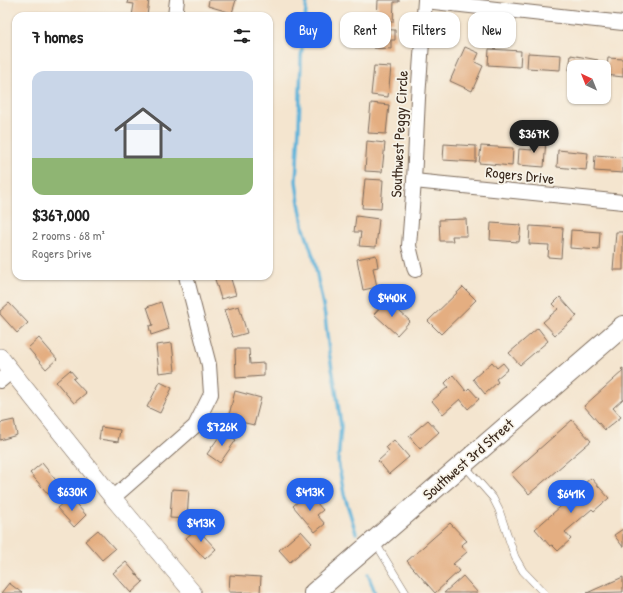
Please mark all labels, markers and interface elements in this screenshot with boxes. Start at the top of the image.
chip: Buy [285,12,332,48]
chip: Rent [340,12,391,48]
chip: Filters [399,12,460,48]
chip: New [468,12,516,48]
text: 7 homes [32,25,83,48]
icon: filters [231,25,253,47]
north arrow [567,60,611,104]
map controls [567,60,611,104]
street label: Southwest Peggy Circle [385,70,413,198]
icon: home [107,97,179,169]
pin: $367K [506,120,562,154]
text: $367K [519,124,549,142]
street label: Rogers Drive [485,161,555,189]
text: $367,000 [32,203,90,226]
text: 2 rooms · 68 m² [32,226,105,244]
text: Rogers Drive [32,244,92,262]
pin: $440K [364,284,420,318]
text: $440K [378,288,406,306]
pin: $726K [194,413,250,447]
street label: Southwest 3rd Street [418,413,519,504]
text: $726K [206,417,238,435]
pin: $630K [44,478,100,512]
pin: $413K [282,478,338,512]
pin: $641K [543,480,599,514]
text: $630K [57,482,87,500]
text: $413K [296,482,324,500]
text: $641K [557,484,585,502]
pin: $413K [173,509,229,543]
text: $413K [187,513,215,531]

